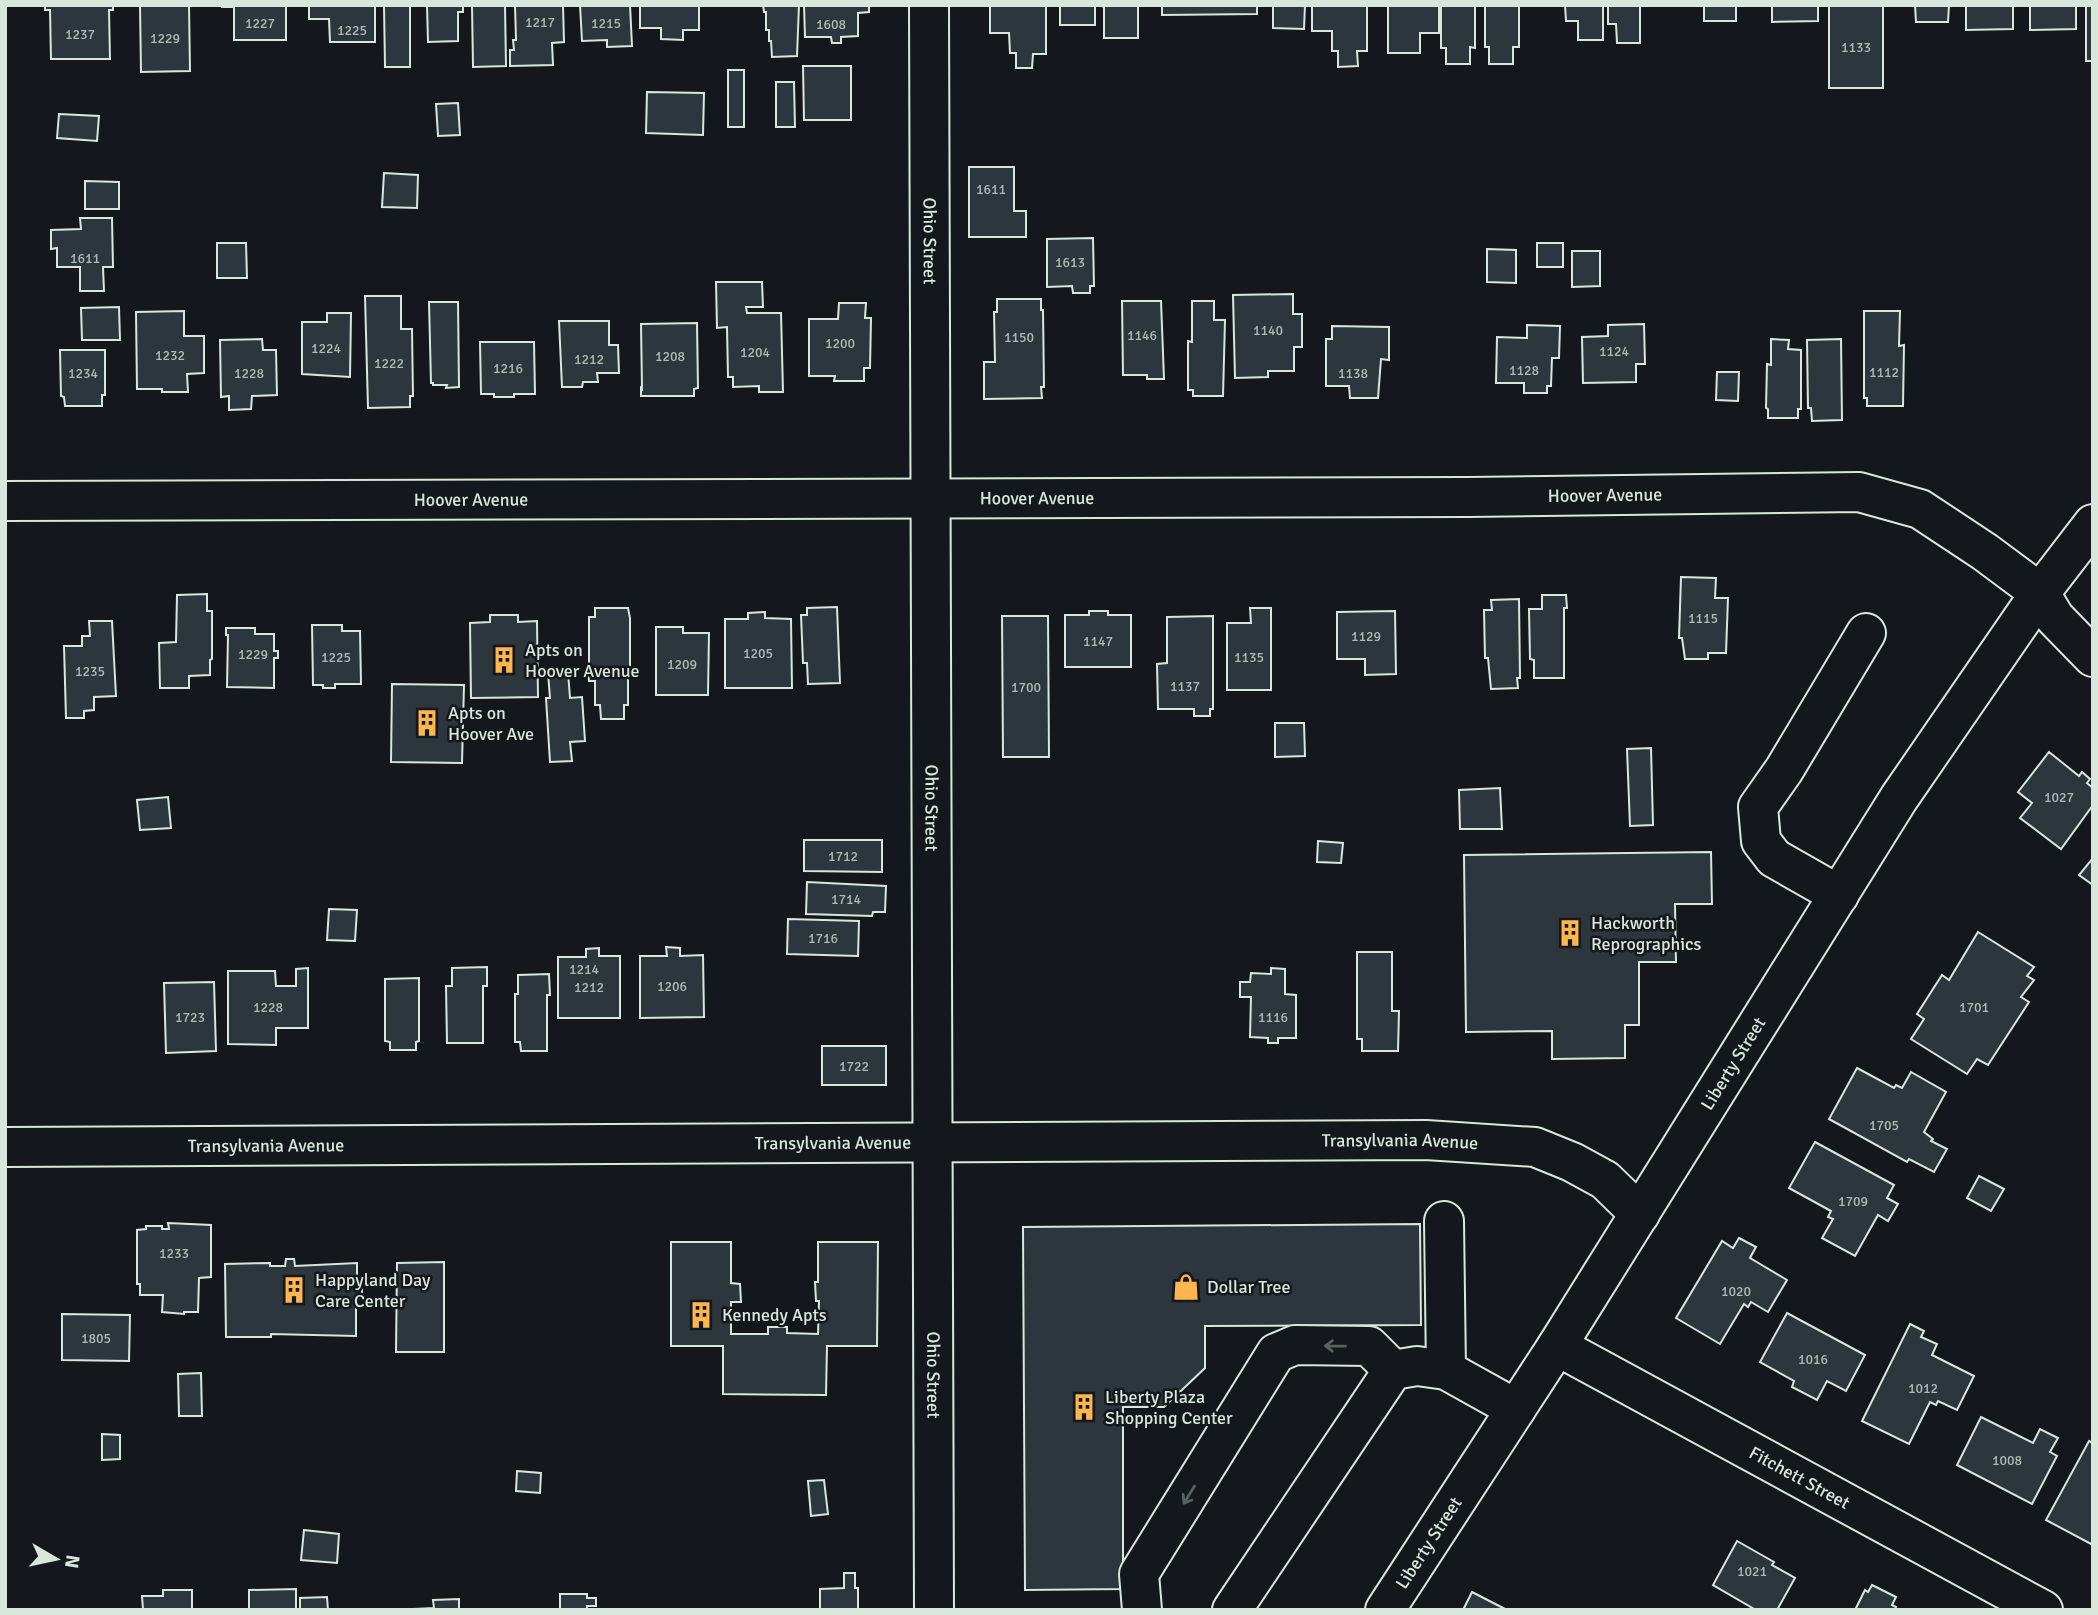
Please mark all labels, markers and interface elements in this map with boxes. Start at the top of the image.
house number: 1217 [525,14,555,31]
house number: 1227 [245,15,275,32]
house number: 1215 [591,15,621,32]
house number: 1608 [816,16,846,33]
house number: 1225 [337,22,367,39]
house number: 1237 [65,26,95,43]
house number: 1229 [150,30,180,47]
house number: 1133 [1841,39,1871,56]
house number: 1611 [976,181,1006,198]
street label: Ohio Street [919,198,941,284]
house number: 1611 [70,250,100,267]
house number: 1613 [1055,254,1085,271]
house number: 1140 [1253,322,1283,339]
house number: 1146 [1127,327,1157,344]
house number: 1150 [1004,329,1034,346]
house number: 1200 [825,335,855,352]
house number: 1224 [311,340,342,357]
house number: 1124 [1599,343,1630,360]
house number: 1204 [740,344,771,361]
house number: 1232 [155,347,185,364]
house number: 1208 [655,348,685,365]
house number: 1212 [574,351,604,368]
house number: 1222 [374,355,404,372]
house number: 1216 [493,360,523,377]
house number: 1128 [1509,362,1539,379]
house number: 1112 [1869,364,1899,381]
house number: 1234 [68,365,99,382]
house number: 1228 [234,365,264,382]
house number: 1138 [1338,365,1368,382]
street label: Hoover Avenue [1548,484,1662,507]
street label: Hoover Avenue [980,487,1094,509]
street label: Hoover Avenue [414,489,528,511]
house number: 1115 [1688,610,1718,627]
house number: 1129 [1351,628,1381,645]
house number: 1147 [1083,633,1113,650]
place label: Apts on Hoover Avenue [525,639,640,682]
building icon: Apts on Hoover Avenue [489,645,519,675]
house number: 1205 [743,645,773,662]
house number: 1229 [238,646,268,663]
house number: 1225 [321,649,351,666]
house number: 1135 [1234,649,1264,666]
house number: 1209 [667,656,697,673]
house number: 1235 [75,663,105,680]
house number: 1137 [1170,678,1200,695]
house number: 1700 [1011,679,1041,696]
place label: Apts on Hoover Ave [448,702,534,745]
building icon: Apts on Hoover Ave [412,708,442,738]
street label: Ohio Street [920,765,943,851]
house number: 1027 [2044,789,2074,806]
house number: 1712 [828,848,858,865]
house number: 1714 [831,891,862,908]
place label: Hackworth Reprographics [1591,912,1702,955]
building icon: Hackworth Reprographics [1555,918,1585,948]
house number: 1716 [808,930,838,947]
house number: 1214 [569,961,600,978]
house number: 1206 [657,978,687,995]
house number: 1212 [574,979,604,996]
house number: 1228 [253,999,283,1016]
house number: 1701 [1959,999,1989,1016]
house number: 1723 [175,1009,205,1026]
house number: 1116 [1258,1009,1288,1026]
street label: Liberty Street [1696,1013,1770,1114]
house number: 1722 [839,1058,869,1075]
house number: 1705 [1869,1117,1899,1134]
street label: Transylvania Avenue [1322,1129,1479,1154]
street label: Transylvania Avenue [755,1132,911,1154]
street label: Transylvania Avenue [188,1134,344,1157]
house number: 1709 [1838,1193,1868,1210]
house number: 1233 [159,1245,189,1262]
place label: Happyland Day Care Center [315,1269,431,1312]
shop icon: Dollar Tree [1171,1272,1201,1302]
building icon: Happyland Day Care Center [279,1275,309,1305]
place label: Dollar Tree [1207,1276,1290,1298]
house number: 1020 [1721,1283,1751,1300]
building icon: Kennedy Apts [686,1300,716,1330]
place label: Kennedy Apts [722,1304,827,1326]
house number: 1805 [81,1330,111,1347]
street label: Ohio Street [922,1332,944,1418]
one-way arrow [1324,1339,1347,1353]
house number: 1016 [1798,1351,1828,1368]
house number: 1012 [1908,1380,1938,1397]
place label: Liberty Plaza Shopping Center [1105,1386,1233,1429]
building icon: Liberty Plaza Shopping Center [1069,1392,1099,1422]
street label: Fitchett Street [1745,1442,1854,1514]
house number: 1008 [1992,1452,2022,1469]
one-way arrow [1181,1484,1195,1504]
street label: Liberty Street [1391,1493,1467,1593]
north arrow [21,1524,91,1594]
text: N [59,1553,85,1570]
house number: 1021 [1737,1563,1767,1580]

